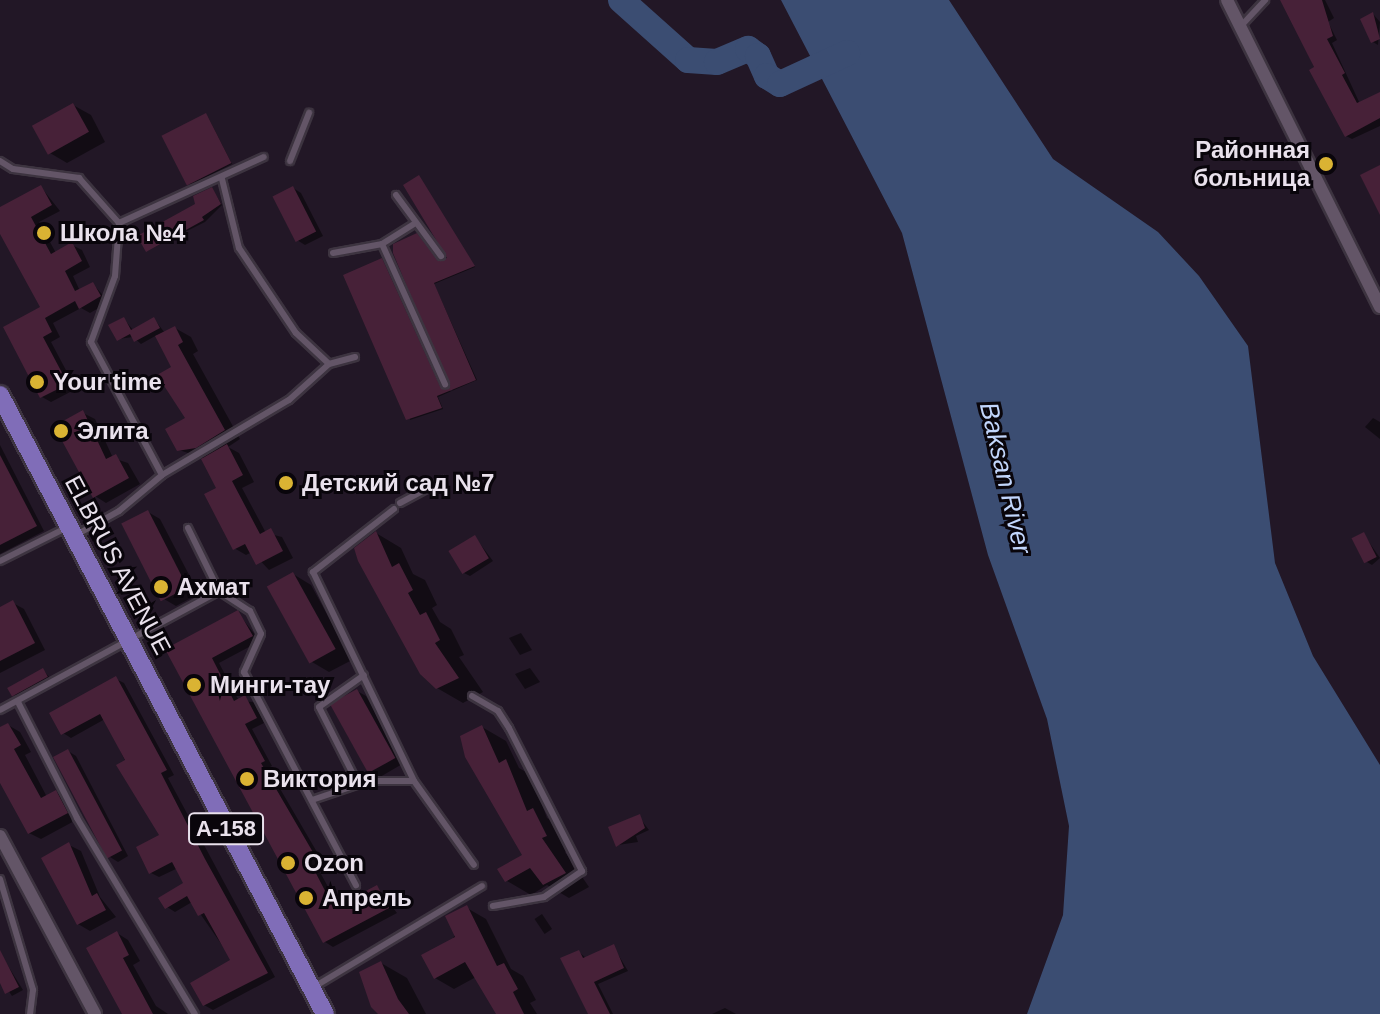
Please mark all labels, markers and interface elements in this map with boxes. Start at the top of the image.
place label: Районная больница [1193,136,1310,192]
marker: Районная больница [1317,155,1335,173]
place label: Школа №4 [60,219,185,247]
marker: Школа №4 [35,224,53,242]
place label: Your time [53,368,162,396]
marker: Your time [28,373,46,391]
water label: Baksan River [972,399,1038,557]
place label: Элита [77,417,149,445]
marker: Элита [52,422,70,440]
place label: Детский сад №7 [302,469,494,497]
street label: ELBRUS AVENUE [58,470,178,660]
marker: Детский сад №7 [277,474,295,492]
place label: Ахмат [177,573,250,601]
marker: Ахмат [152,578,170,596]
place label: Минги-тау [210,671,330,699]
marker: Минги-тау [185,676,203,694]
place label: Виктория [263,765,377,793]
marker: Виктория [238,770,256,788]
road number: А-158 [188,811,264,847]
place label: Ozon [304,849,364,877]
marker: Ozon [279,854,297,872]
place label: Апрель [322,884,412,912]
marker: Апрель [297,889,315,907]

